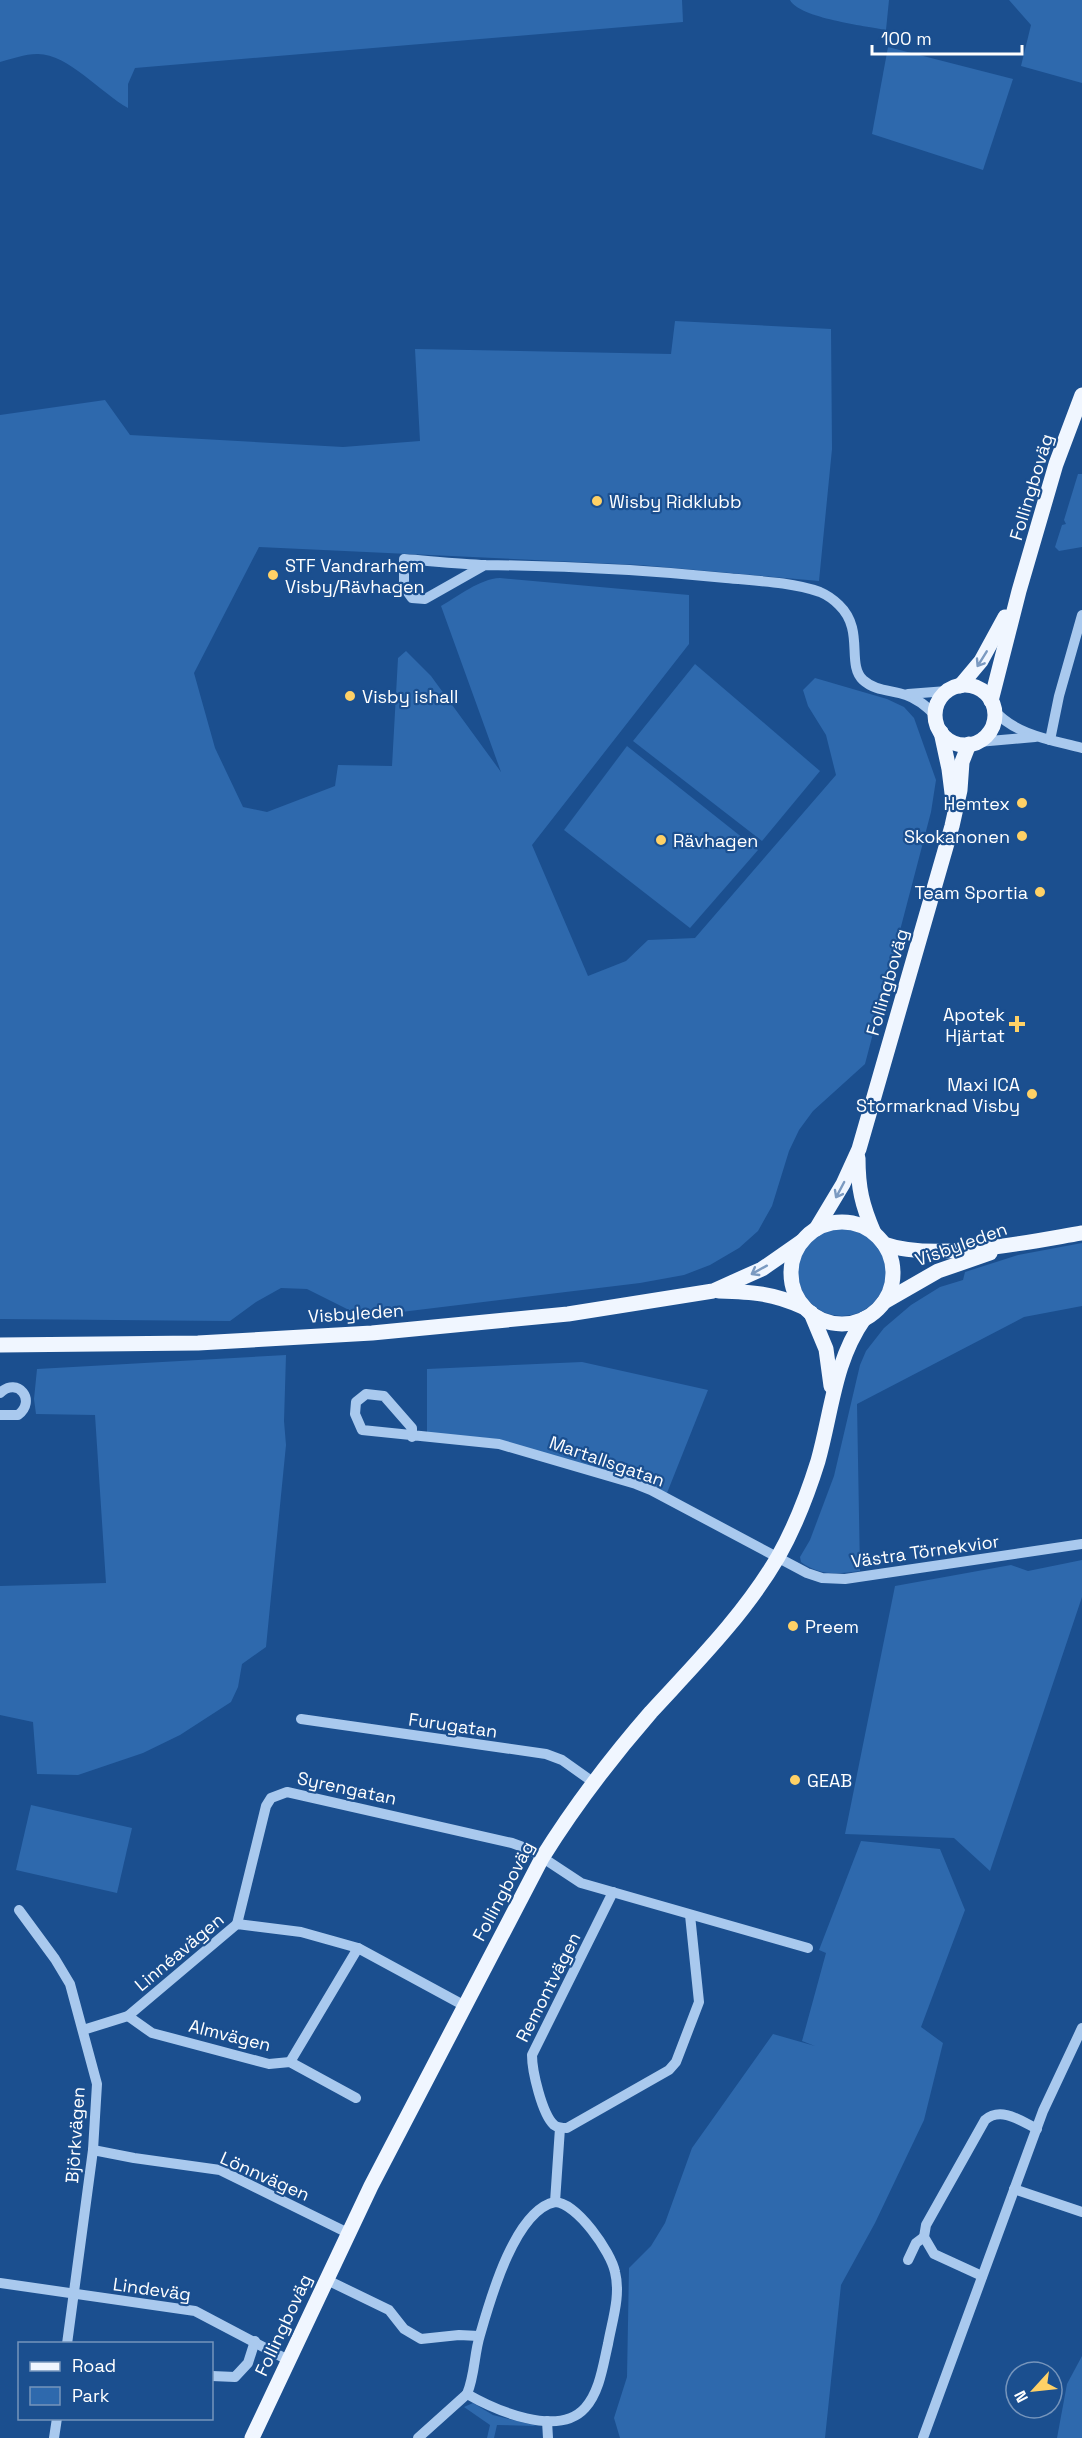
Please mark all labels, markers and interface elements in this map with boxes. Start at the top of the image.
scale bar [872,18,1022,56]
text: 100 m [881,27,932,50]
street label: Follingboväg [1004,431,1058,543]
place label: Wisby Ridklubb [609,490,742,513]
marker: Wisby Ridklubb [590,494,604,508]
place label: STF Vandrarhem Visby/Rävhagen [285,554,425,598]
marker: STF Vandrarhem Visby/Rävhagen [266,568,280,582]
one-way arrow [976,650,988,667]
place label: Visby ishall [362,685,458,708]
marker: Visby ishall [343,689,357,703]
place label: Hemtex [944,792,1010,815]
marker: Hemtex [1015,796,1029,810]
place label: Skokanonen [904,825,1010,848]
place label: Rävhagen [673,829,758,852]
marker: Skokanonen [1015,829,1029,843]
marker: Rävhagen [654,833,668,847]
place label: Team Sportia [915,881,1028,904]
marker: Team Sportia [1033,885,1047,899]
street label: Follingboväg [861,926,913,1038]
place label: Apotek Hjärtat [943,1003,1005,1047]
marker: Apotek Hjärtat [1010,1017,1024,1031]
place label: Maxi ICA Stormarknad Visby [856,1073,1020,1117]
marker: Maxi ICA Stormarknad Visby [1025,1087,1039,1101]
one-way arrow [833,1181,845,1199]
street label: Visbyleden [912,1217,1010,1271]
one-way arrow [751,1264,768,1276]
street label: Visbyleden [307,1298,405,1328]
street label: Martallsgatan [546,1431,668,1491]
street label: Västra Törnekvior [849,1529,1001,1573]
place label: Preem [805,1615,859,1638]
marker: Preem [786,1619,800,1633]
street label: Furugatan [407,1707,499,1743]
street label: Syrengatan [295,1766,399,1810]
place label: GEAB [807,1769,852,1792]
marker: GEAB [788,1773,802,1787]
street label: Follingboväg [467,1837,539,1945]
street label: Linnéavägen [130,1908,228,1996]
street label: Remontvägen [510,1928,586,2046]
street label: Almvägen [187,2014,273,2056]
street label: Björkvägen [60,2086,90,2184]
street label: Lönnvägen [217,2146,313,2206]
street label: Follingboväg [249,2270,317,2380]
street label: Lindeväg [112,2272,192,2306]
legend [18,2342,213,2420]
text: Road [72,2354,116,2377]
north arrow [1004,2360,1064,2420]
text: Park [72,2384,110,2407]
text: N [1009,2387,1033,2406]

